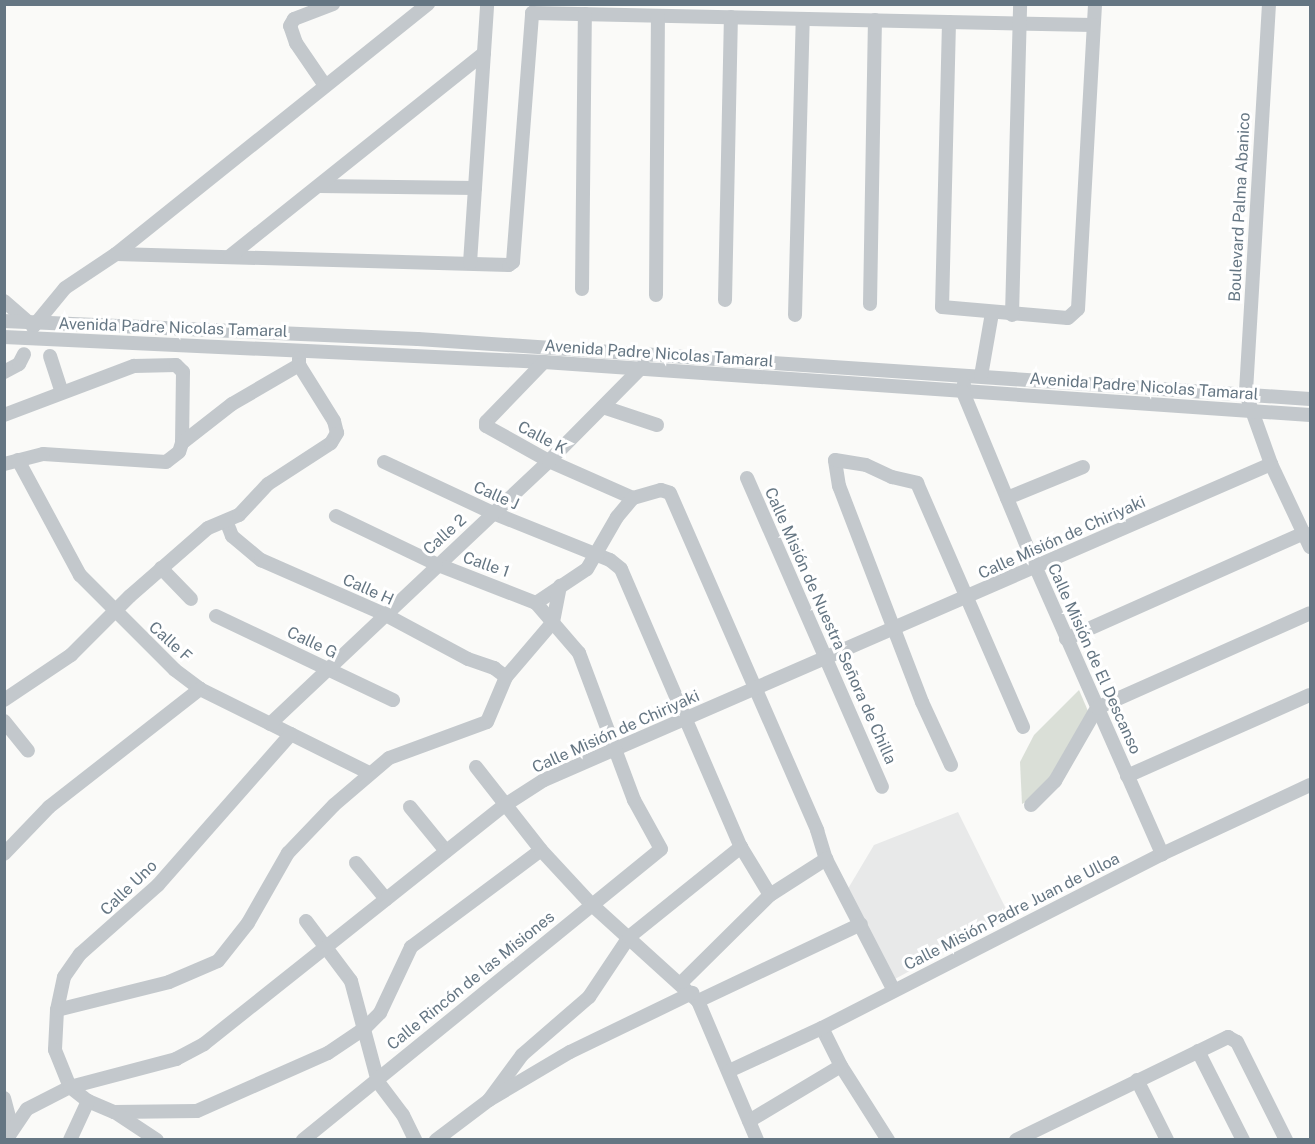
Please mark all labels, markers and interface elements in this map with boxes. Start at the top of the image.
street label: Boulevard Palma Abanico [1225,112,1255,302]
street label: Avenida Padre Nicolas Tamaral [58,314,288,342]
street label: Avenida Padre Nicolas Tamaral [544,336,774,372]
street label: Avenida Padre Nicolas Tamaral [1029,369,1259,405]
street label: Calle K [514,417,570,459]
street label: Calle J [470,477,522,515]
street label: Calle Misión de Nuestra Señora de Chilla [760,484,900,768]
street label: Calle Misión de Chiriyaki [975,492,1149,584]
street label: Calle 2 [420,511,470,559]
street label: Calle 1 [460,548,512,582]
street label: Calle Misión de El Descanso [1043,561,1145,757]
street label: Calle H [339,570,397,610]
street label: Calle F [145,618,195,666]
street label: Calle G [284,623,340,663]
street label: Calle Misión de Chiriyaki [529,686,703,778]
street label: Calle Misión Padre Juan de Ulloa [901,849,1123,975]
street label: Calle Uno [97,856,161,920]
street label: Calle Rincón de las Misiones [383,907,559,1055]

